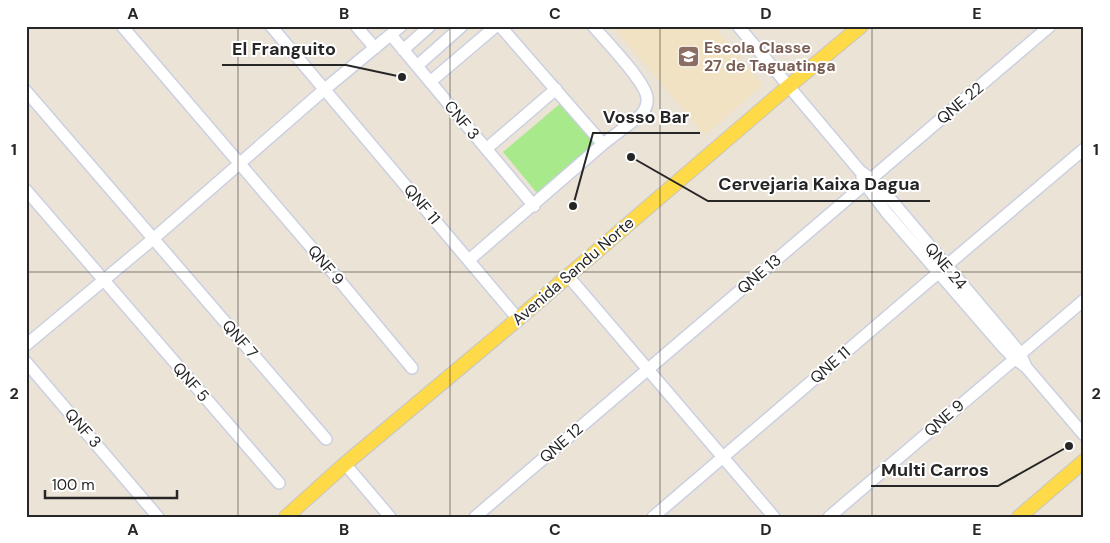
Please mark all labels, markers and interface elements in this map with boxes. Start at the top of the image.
text: A [127,3,139,24]
text: B [339,3,349,24]
text: C [549,3,561,24]
text: D [760,3,772,24]
text: E [972,3,982,24]
callout: El Franguito [222,32,346,65]
text: El Franguito [232,37,336,61]
place label: Escola Classe 27 de Taguatinga [704,37,836,76]
school or university icon: Escola Classe 27 de Taguatinga [676,44,700,68]
street label: QNE 22 [932,77,988,129]
street label: CNF 3 [440,96,484,144]
callout: Vosso Bar [593,100,700,133]
text: Vosso Bar [603,105,689,129]
text: 1 [11,139,17,160]
text: 1 [1093,139,1099,160]
callout: Cervejaria Kaixa Dagua [708,168,930,201]
text: Cervejaria Kaixa Dagua [718,172,920,196]
street label: QNF 11 [399,180,445,228]
street label: Avenida Sandu Norte [508,212,638,330]
street label: QNE 24 [920,238,972,294]
street label: QNF 9 [303,241,349,289]
street label: QNE 13 [733,250,785,298]
street label: QNF 7 [217,315,263,363]
street label: QNE 11 [805,342,855,388]
street label: QNF 5 [168,358,214,406]
text: 2 [9,383,19,404]
text: 2 [1091,383,1101,404]
street label: QNE 9 [919,395,969,441]
street label: QNF 3 [60,404,106,452]
street label: QNE 12 [535,418,587,468]
callout: Multi Carros [871,453,998,486]
text: Multi Carros [881,458,989,482]
scale bar [45,468,178,500]
text: 100 m [52,475,95,495]
text: A [127,519,139,540]
text: B [339,519,349,540]
text: C [549,519,561,540]
text: D [760,519,772,540]
text: E [972,519,982,540]

